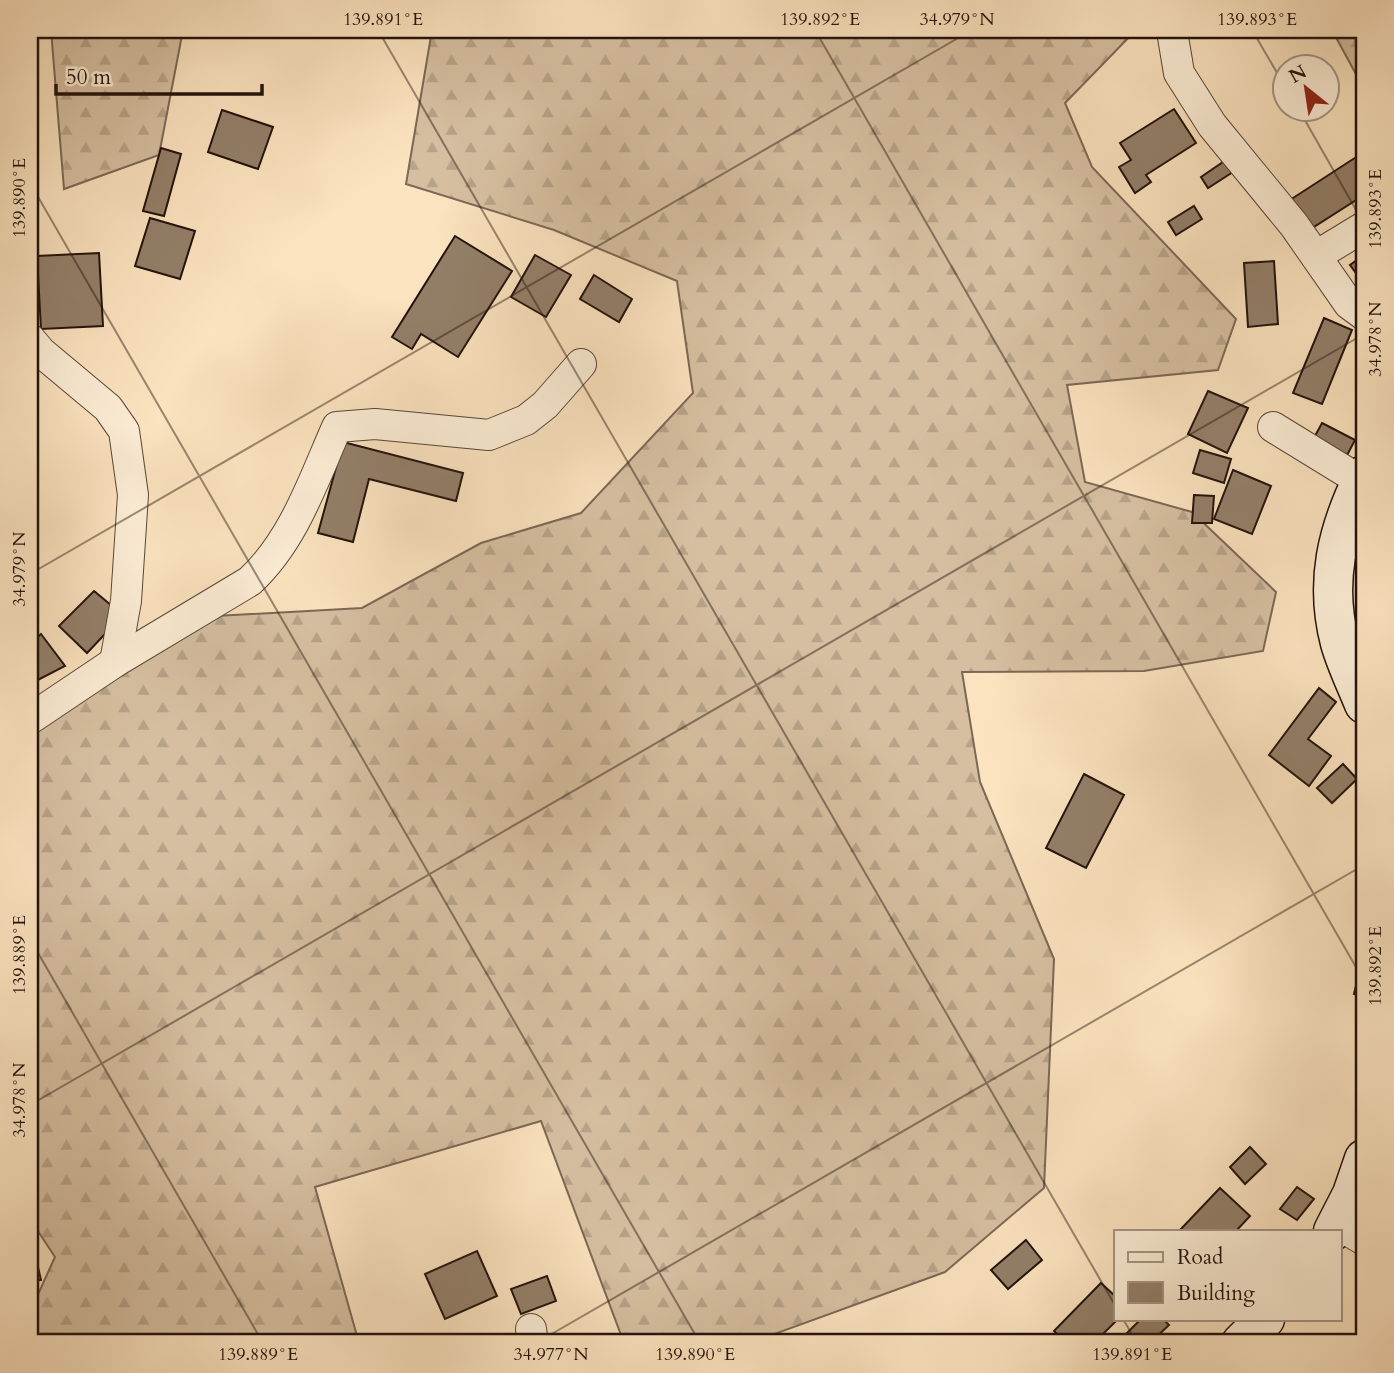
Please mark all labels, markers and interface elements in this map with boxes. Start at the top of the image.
text: 139.891°E [343,7,423,32]
text: 139.892°E [780,7,860,32]
text: 34.979°N [919,7,995,32]
text: 139.893°E [1217,7,1297,32]
scale bar [56,52,262,96]
north arrow [1272,52,1342,122]
text: N [1284,59,1312,90]
text: 50 m [66,63,111,92]
text: 139.890°E [7,158,32,238]
text: 139.893°E [1363,169,1388,249]
text: 34.978°N [1363,301,1388,377]
text: 34.979°N [7,531,32,607]
text: 139.889°E [7,915,32,995]
text: 139.892°E [1363,926,1388,1006]
text: 34.978°N [7,1062,32,1138]
legend [1114,1230,1342,1320]
text: Road [1177,1243,1223,1272]
text: Building [1177,1279,1255,1308]
text: 139.889°E [218,1342,298,1367]
text: 34.977°N [513,1342,589,1367]
text: 139.890°E [655,1342,735,1367]
text: 139.891°E [1092,1342,1172,1367]

